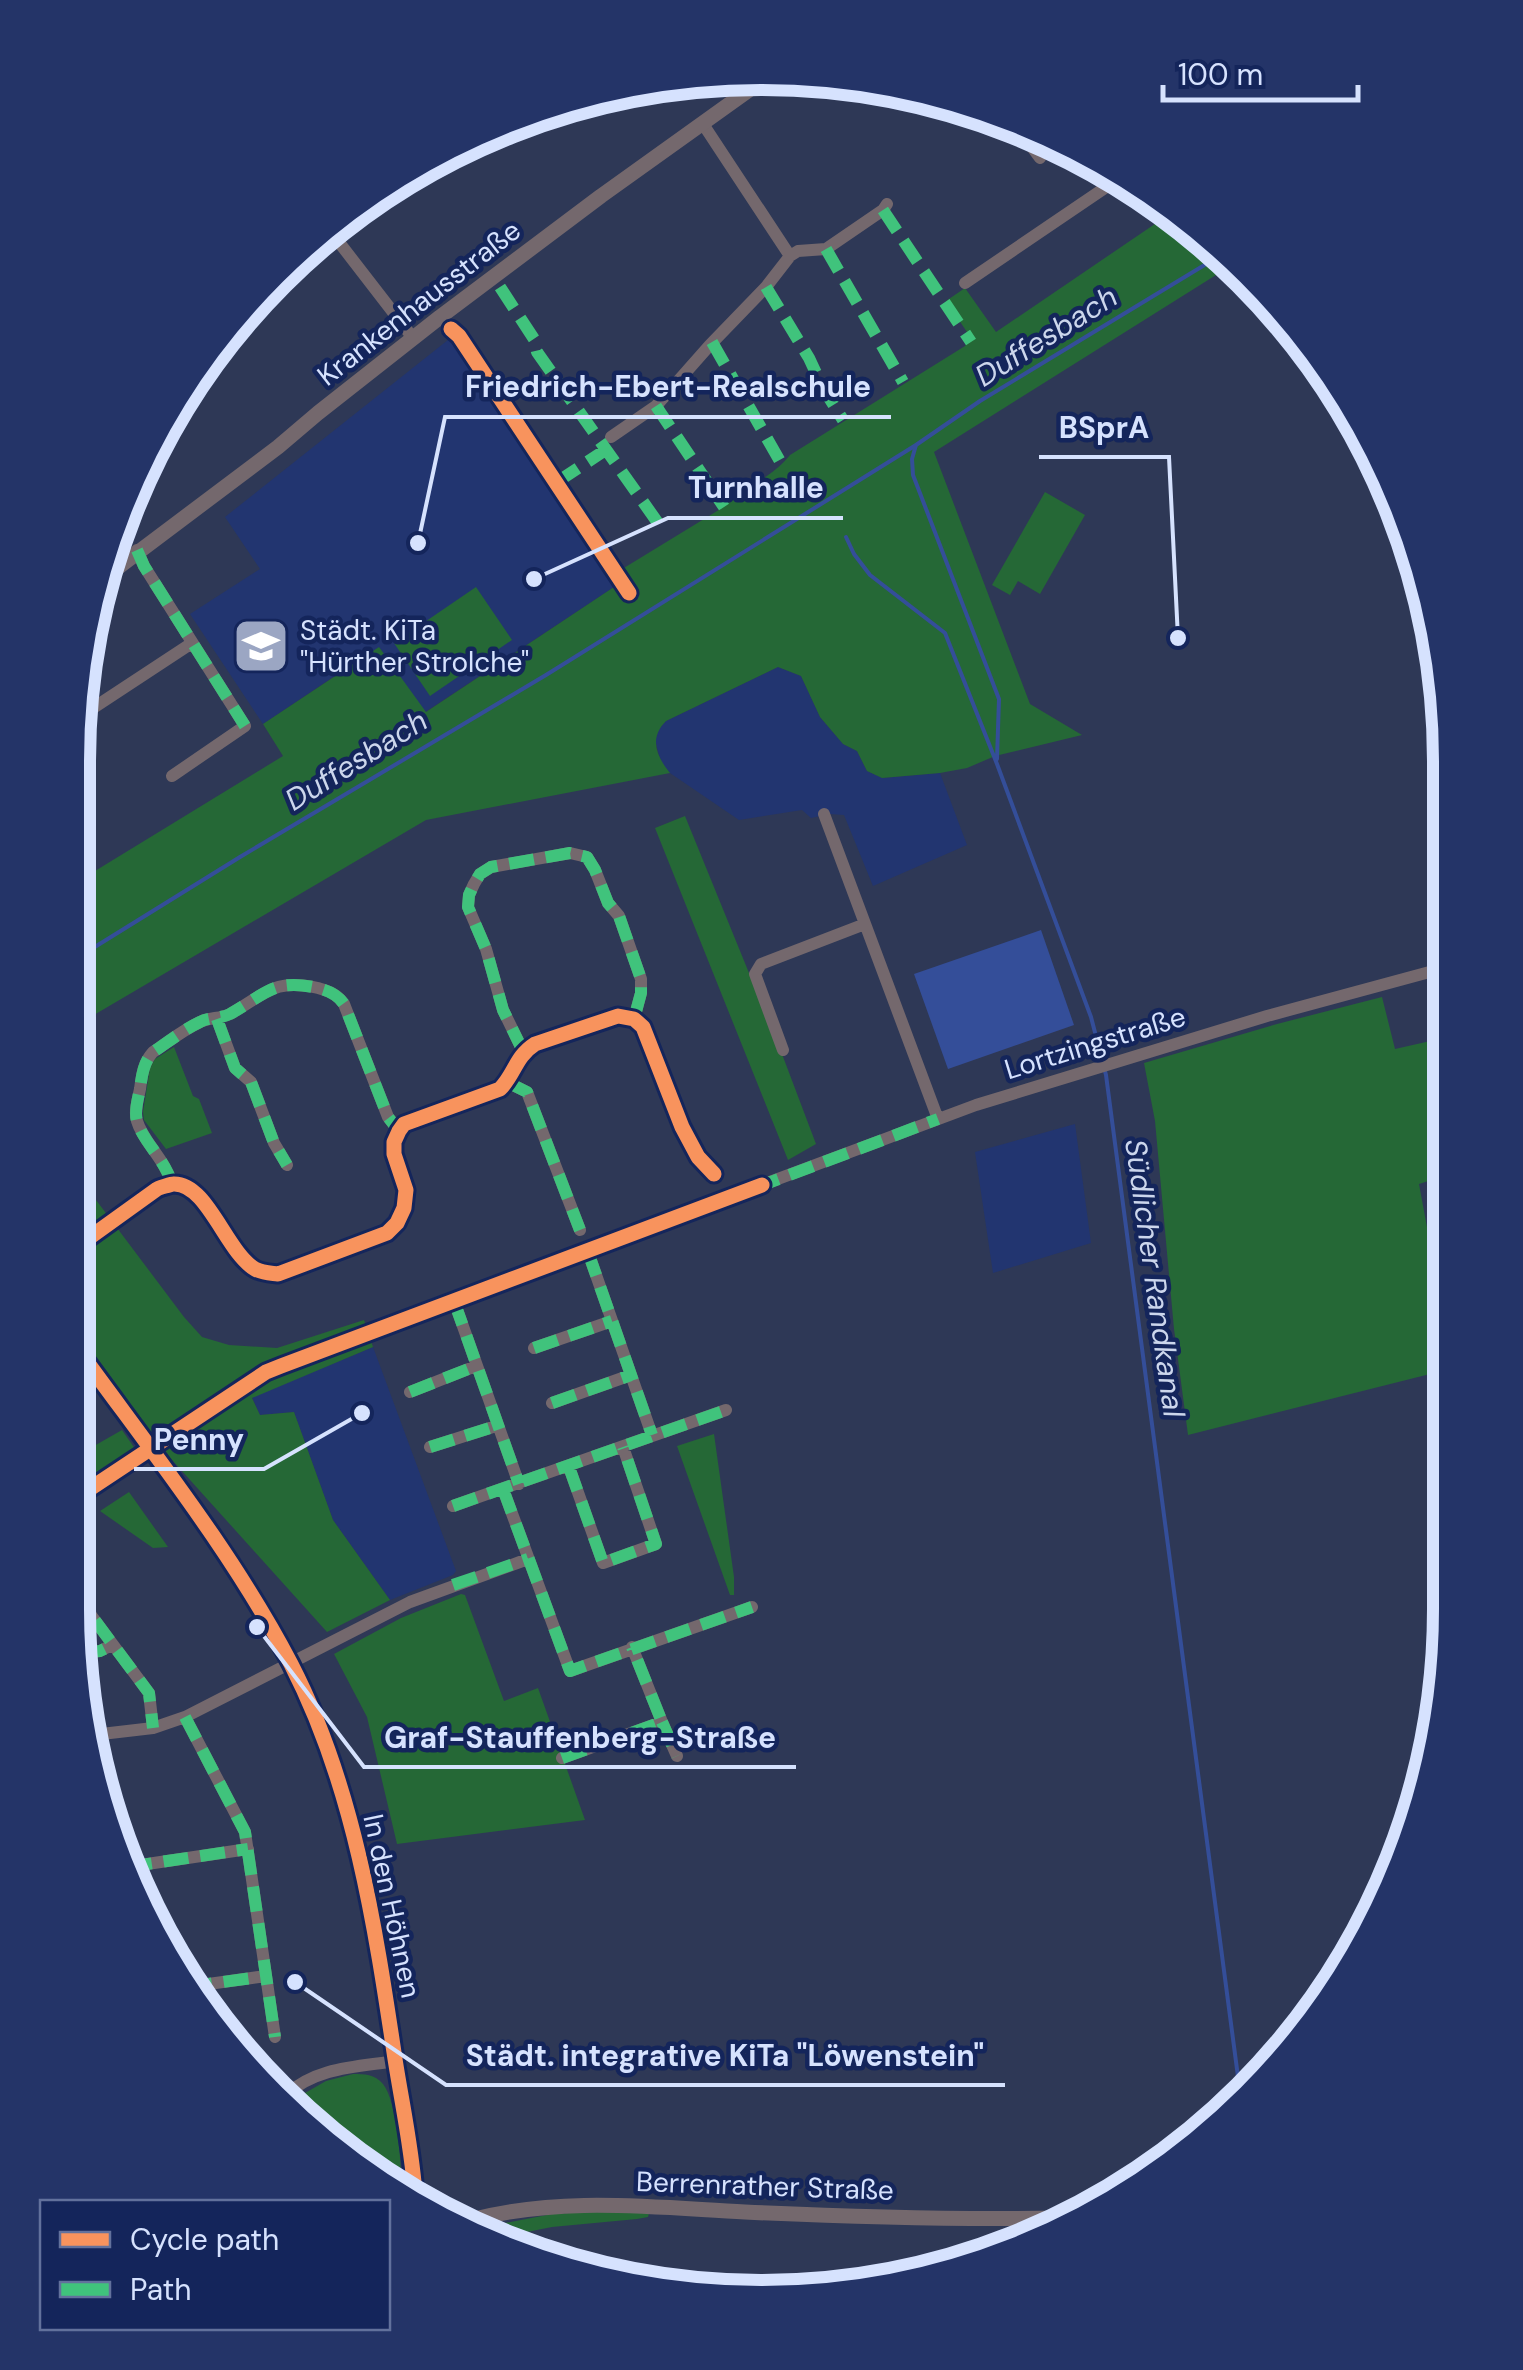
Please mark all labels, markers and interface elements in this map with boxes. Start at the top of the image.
scale bar [1163,40,1358,102]
text: 100 m [1178,55,1263,94]
street label: Krankenhausstraße [310,212,528,394]
water label: Duffesbach [968,277,1124,395]
callout: Friedrich-Ebert-Realschule [445,357,891,417]
text: Friedrich-Ebert-Realschule [465,367,871,406]
callout: BSprA [1039,397,1169,457]
text: BSprA [1059,408,1149,447]
callout: Turnhalle [668,458,843,518]
text: Turnhalle [688,468,824,507]
place label: Städt. KiTa "Hürther Strolche" [300,612,529,681]
school or university icon: Städt. KiTa "Hürther Strolche" [231,616,291,676]
water label: Duffesbach [278,701,434,819]
street label: Lortzingstraße [1000,998,1190,1088]
water label: Südlicher Randkanal [1116,1136,1194,1421]
callout: Penny [134,1409,264,1469]
text: Penny [154,1420,244,1459]
callout: Graf-Stauffenberg-Straße [364,1707,796,1767]
text: Graf-Stauffenberg-Straße [384,1718,776,1757]
street label: In den Höhnen [354,1811,430,2001]
callout: Städt. integrative KiTa "Löwenstein" [446,2025,1005,2085]
text: Städt. integrative KiTa "Löwenstein" [466,2036,984,2075]
street label: Berrenrather Straße [636,2163,894,2209]
legend [40,2200,390,2330]
text: Cycle path [130,2220,279,2259]
text: Path [130,2270,192,2309]

